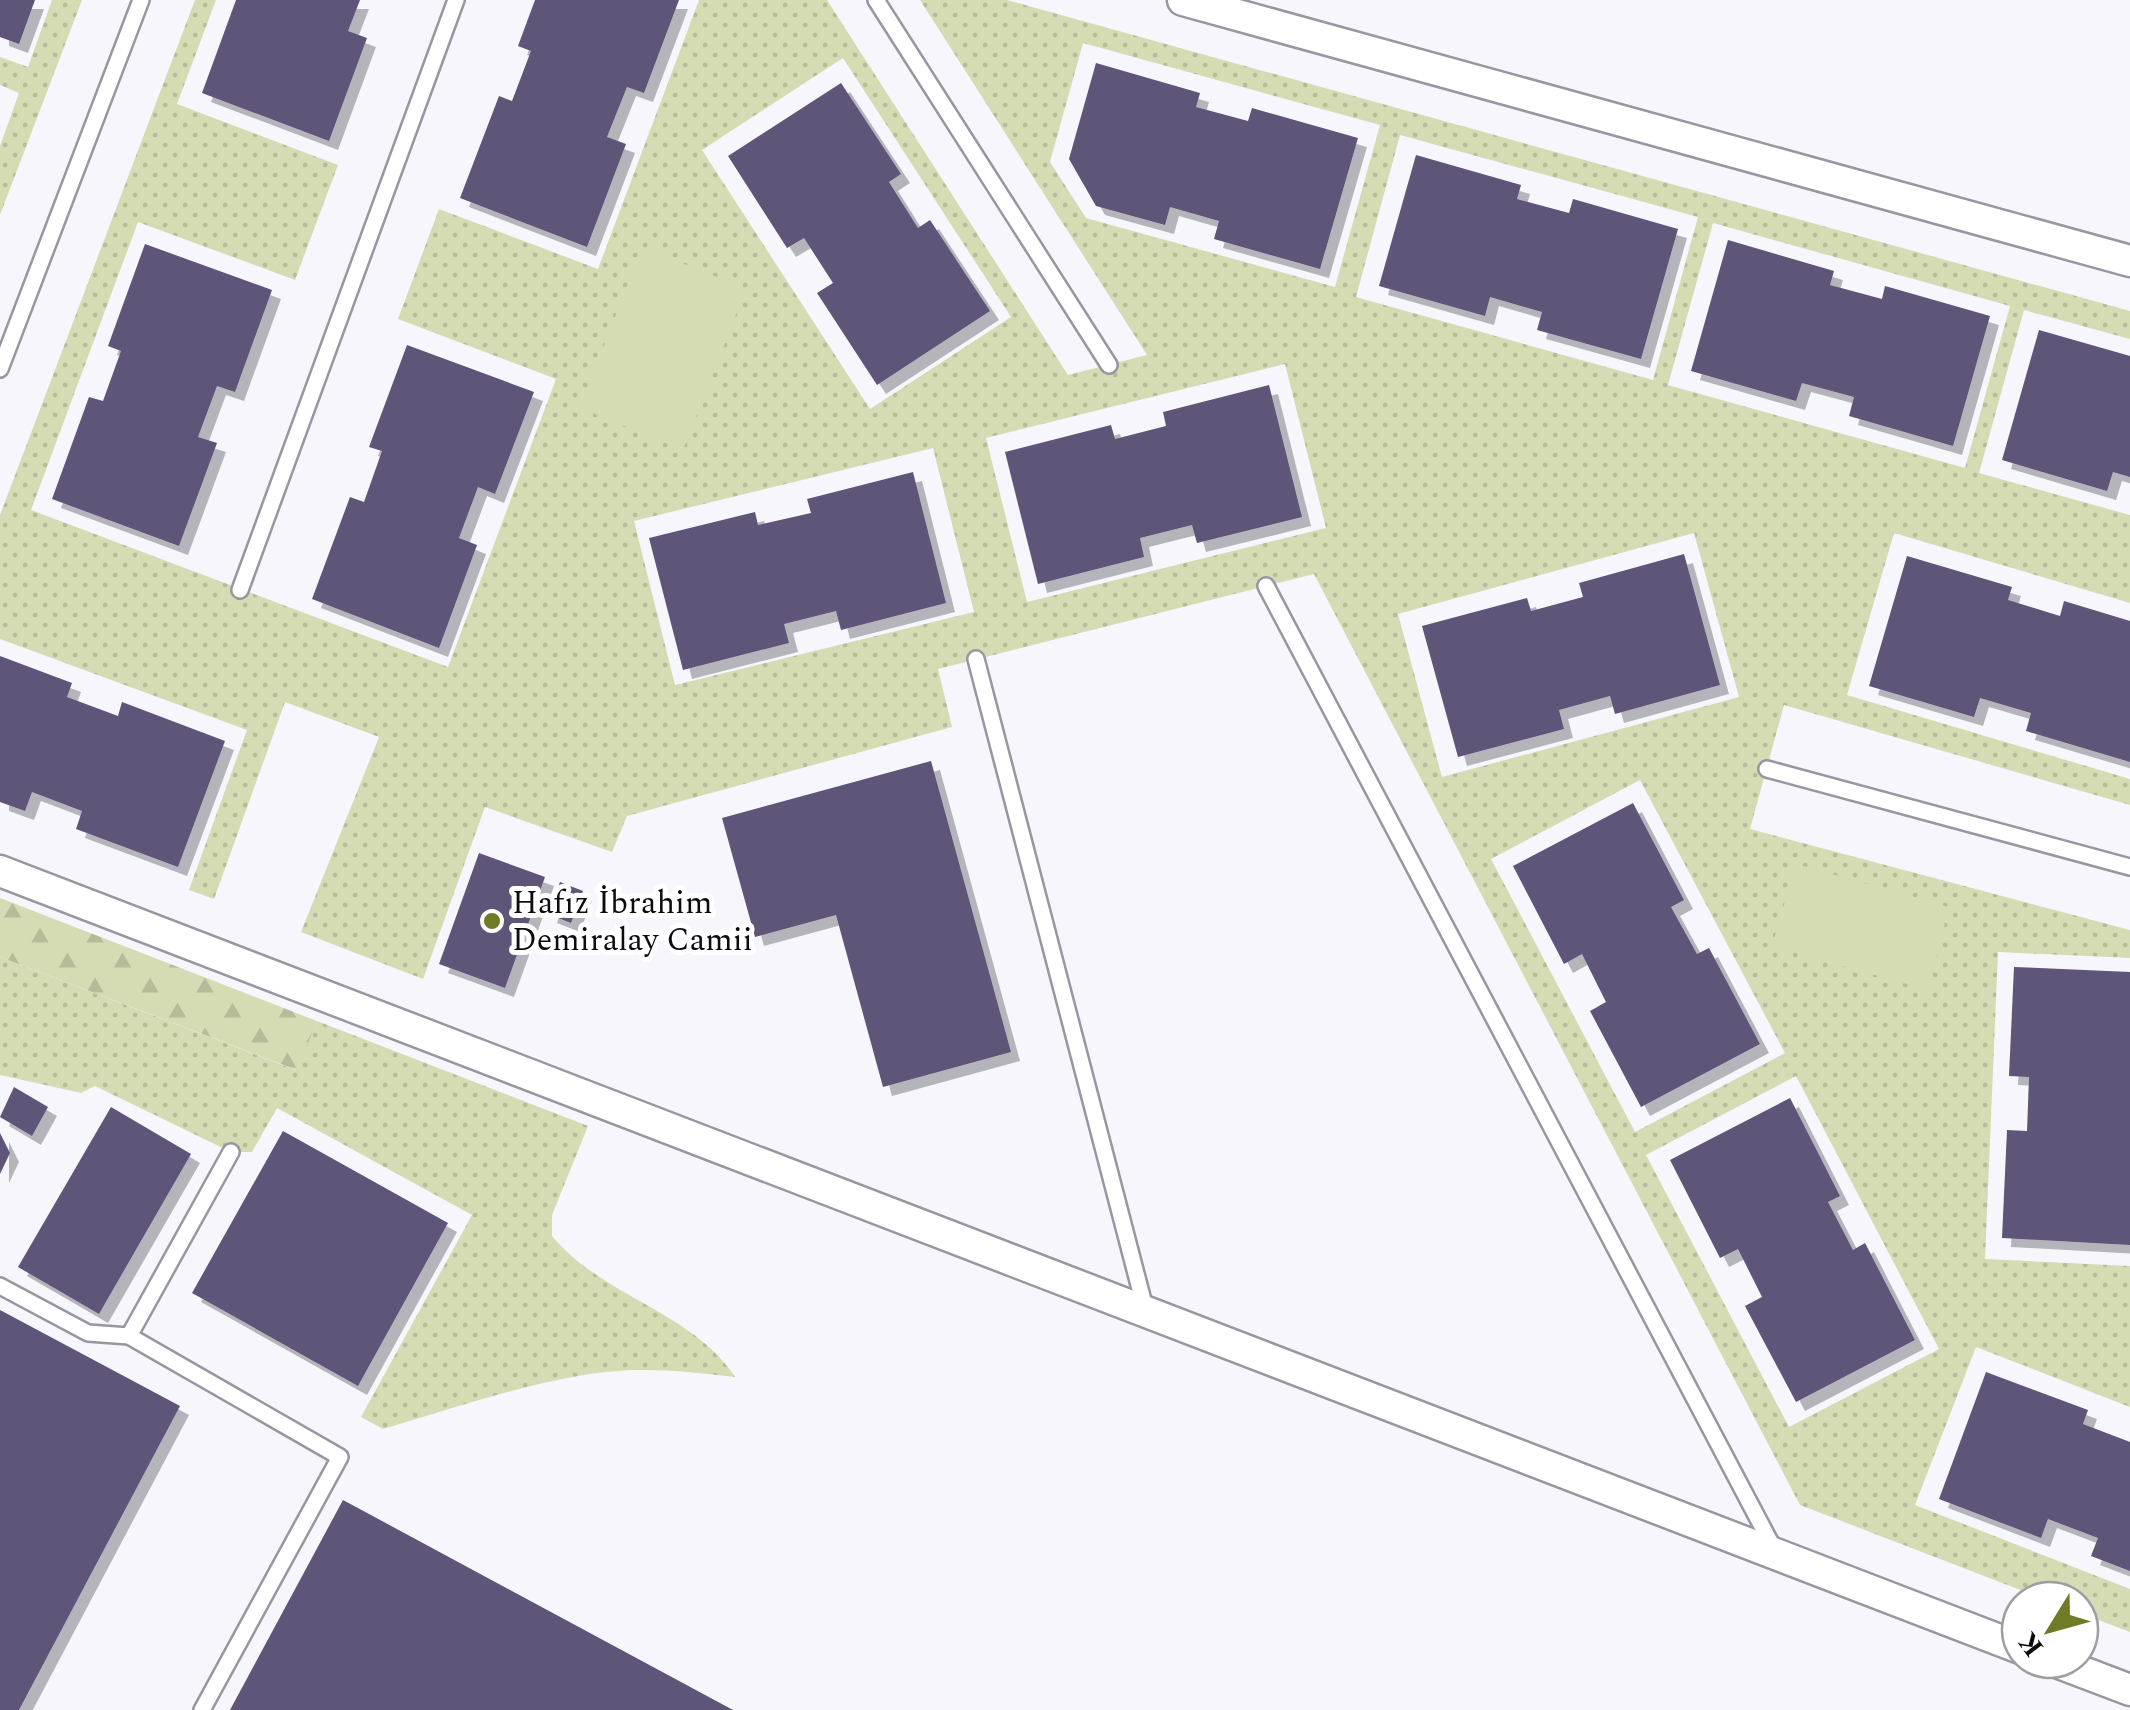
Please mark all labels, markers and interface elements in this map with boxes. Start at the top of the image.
place label: Hafız İbrahim Demiralay Camii [512,879,753,965]
marker: Hafız İbrahim Demiralay Camii [481,910,503,932]
north arrow [2000,1580,2100,1680]
text: K [2007,1622,2055,1666]

